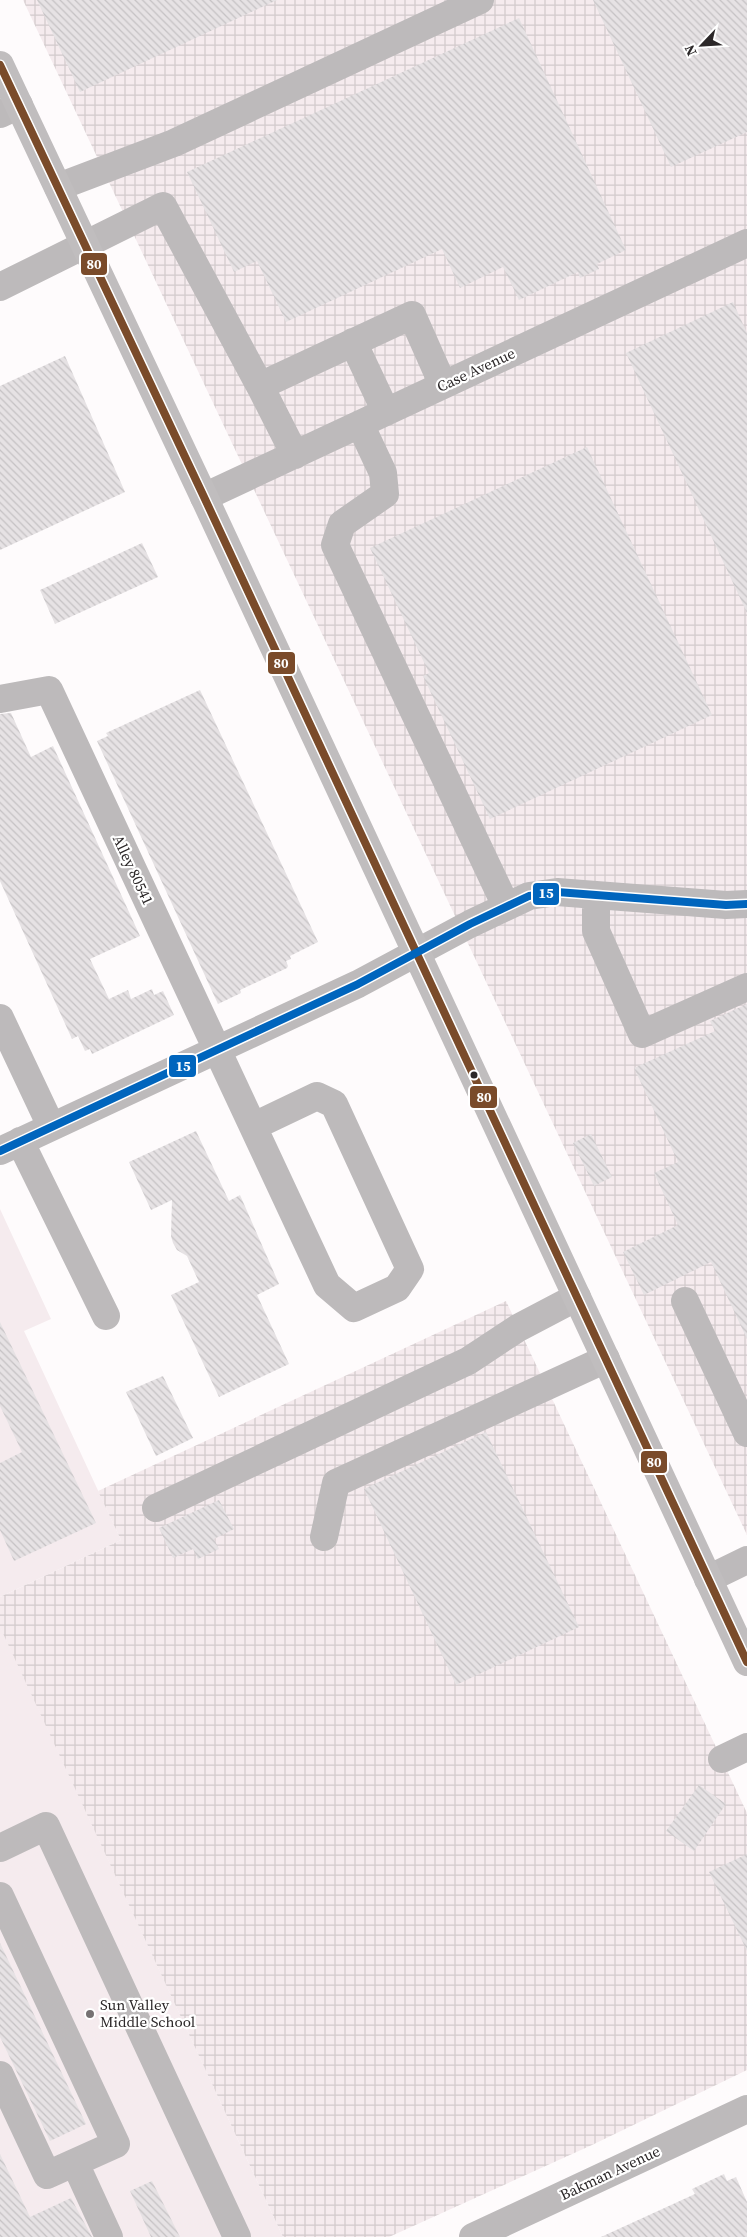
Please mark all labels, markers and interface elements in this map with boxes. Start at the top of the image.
north arrow [677,20,727,70]
text: N [679,42,701,59]
line badge: 80 [80,252,108,276]
text: 80 [86,254,102,274]
street label: Case Avenue [433,342,519,397]
line badge: 80 [267,651,296,675]
text: 80 [273,653,289,673]
street label: Alley 80541 [108,831,159,908]
line badge: 15 [532,882,560,906]
text: 15 [538,883,554,903]
line badge: 15 [168,1054,197,1078]
text: 15 [175,1056,191,1076]
unlabelled marker [469,1070,479,1080]
line badge: 80 [469,1085,498,1109]
text: 80 [476,1087,492,1107]
line badge: 80 [640,1450,668,1474]
text: 80 [646,1452,662,1472]
place label: Sun Valley Middle School [100,1994,196,2032]
marker: Sun Valley Middle School [84,2008,96,2020]
street label: Bakman Avenue [556,2140,664,2205]

